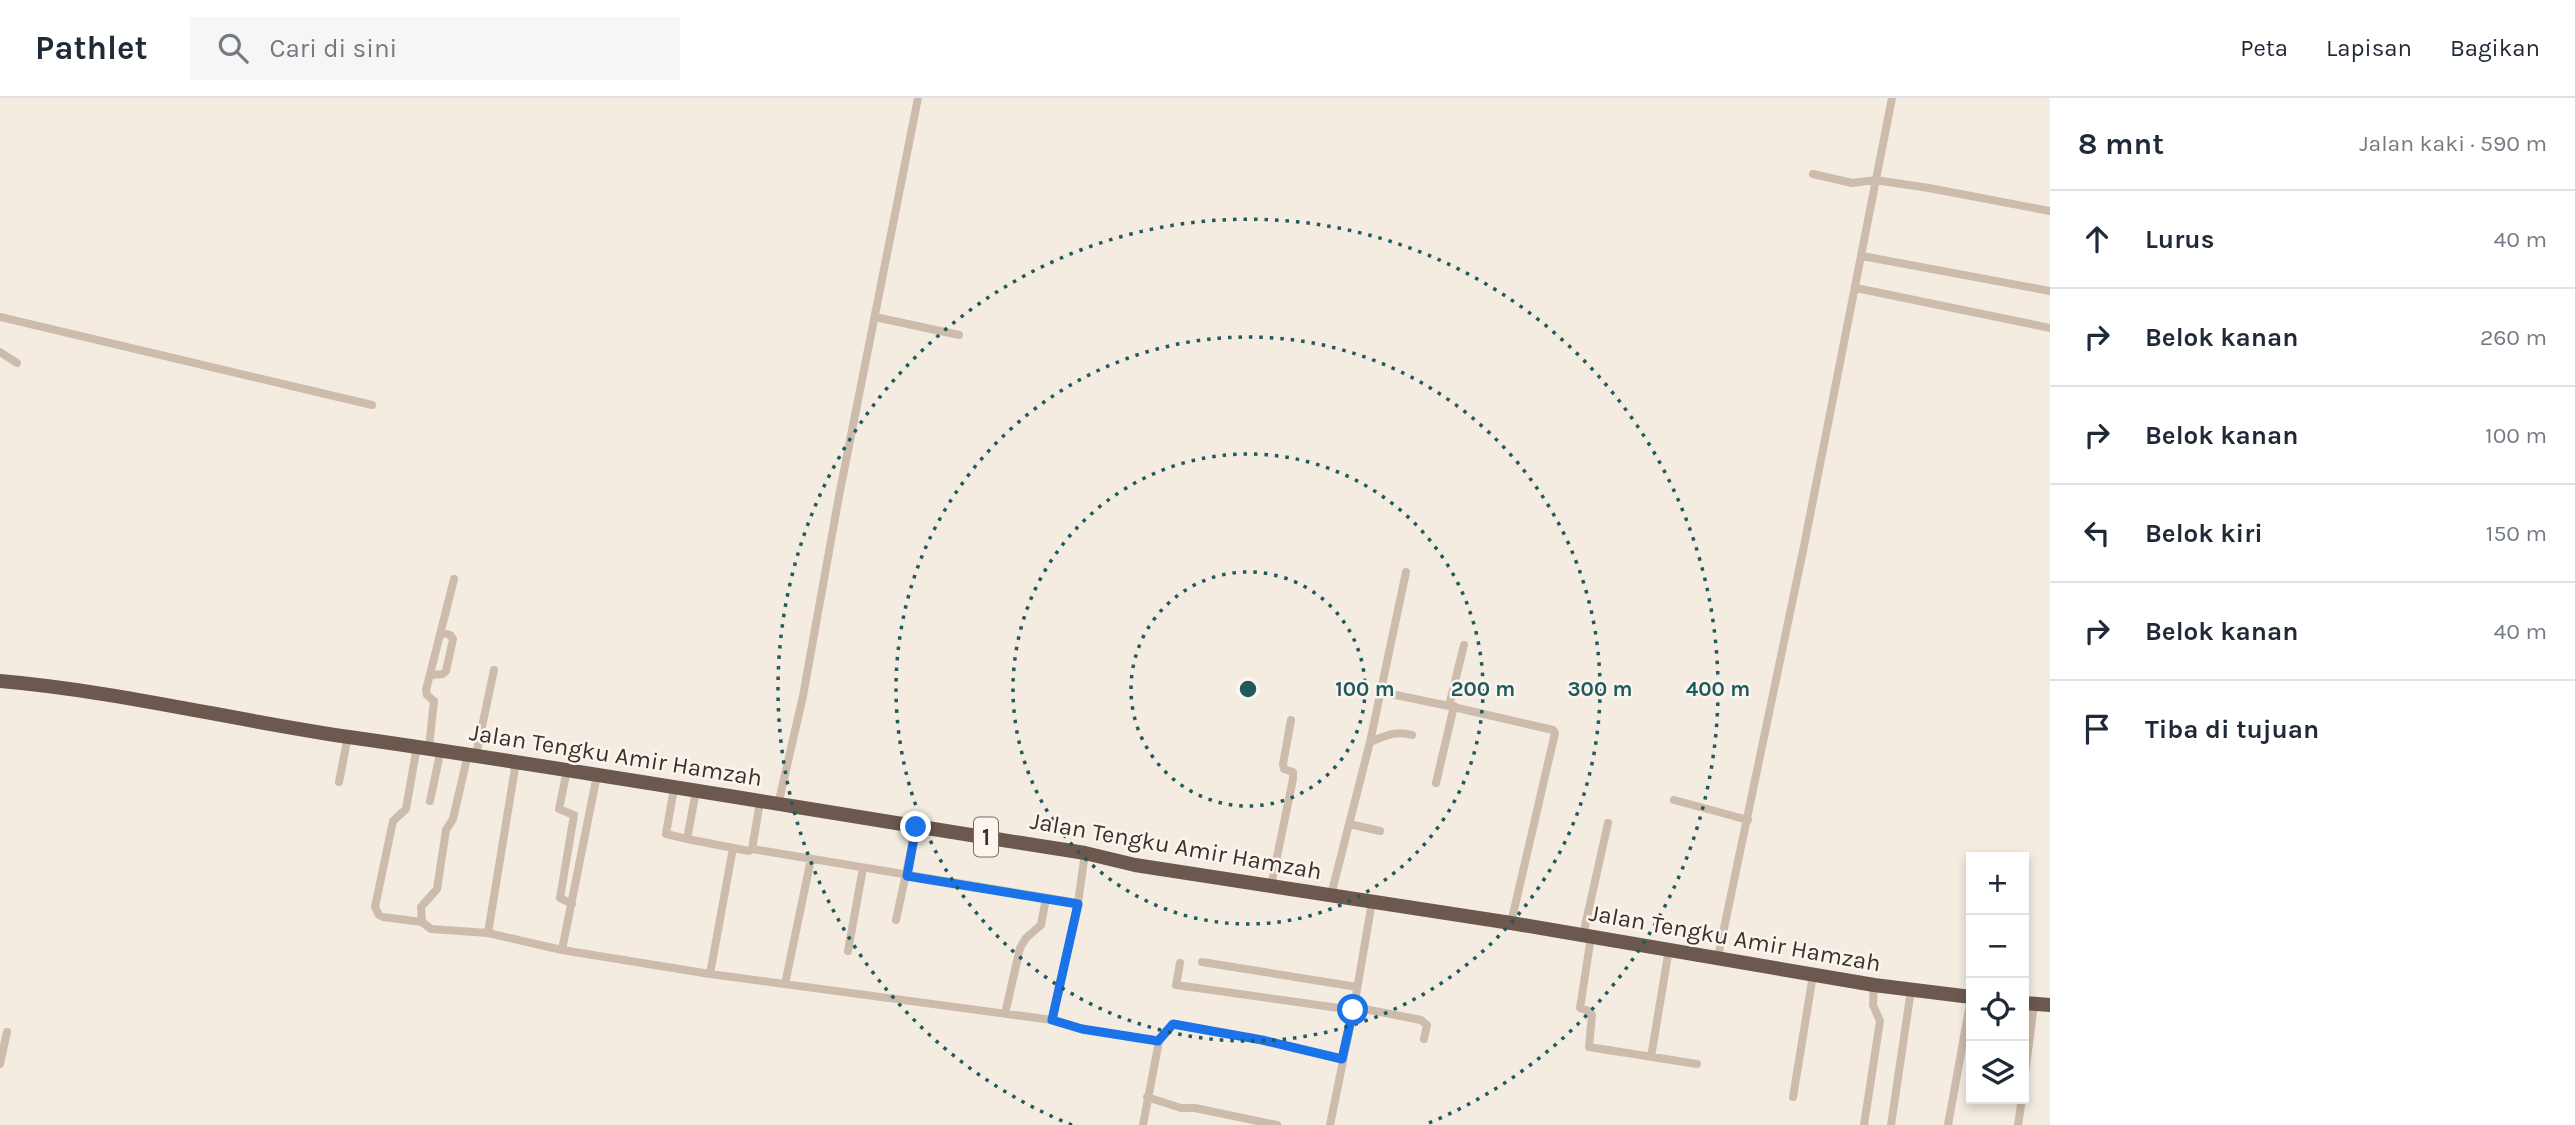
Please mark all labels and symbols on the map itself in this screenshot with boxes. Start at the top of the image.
centre of rings [1236,677,1260,701]
text: 100 m [1335,677,1395,701]
text: 200 m [1451,677,1515,701]
text: 300 m [1568,677,1632,701]
text: 400 m [1686,677,1750,701]
street label: Jalan Tengku Amir Hamzah [468,718,764,792]
street label: Jalan Tengku Amir Hamzah [1028,807,1324,885]
route end [900,811,931,842]
road number: 1 [974,818,998,856]
street label: Jalan Tengku Amir Hamzah [1587,899,1883,977]
route start [1337,994,1368,1025]

